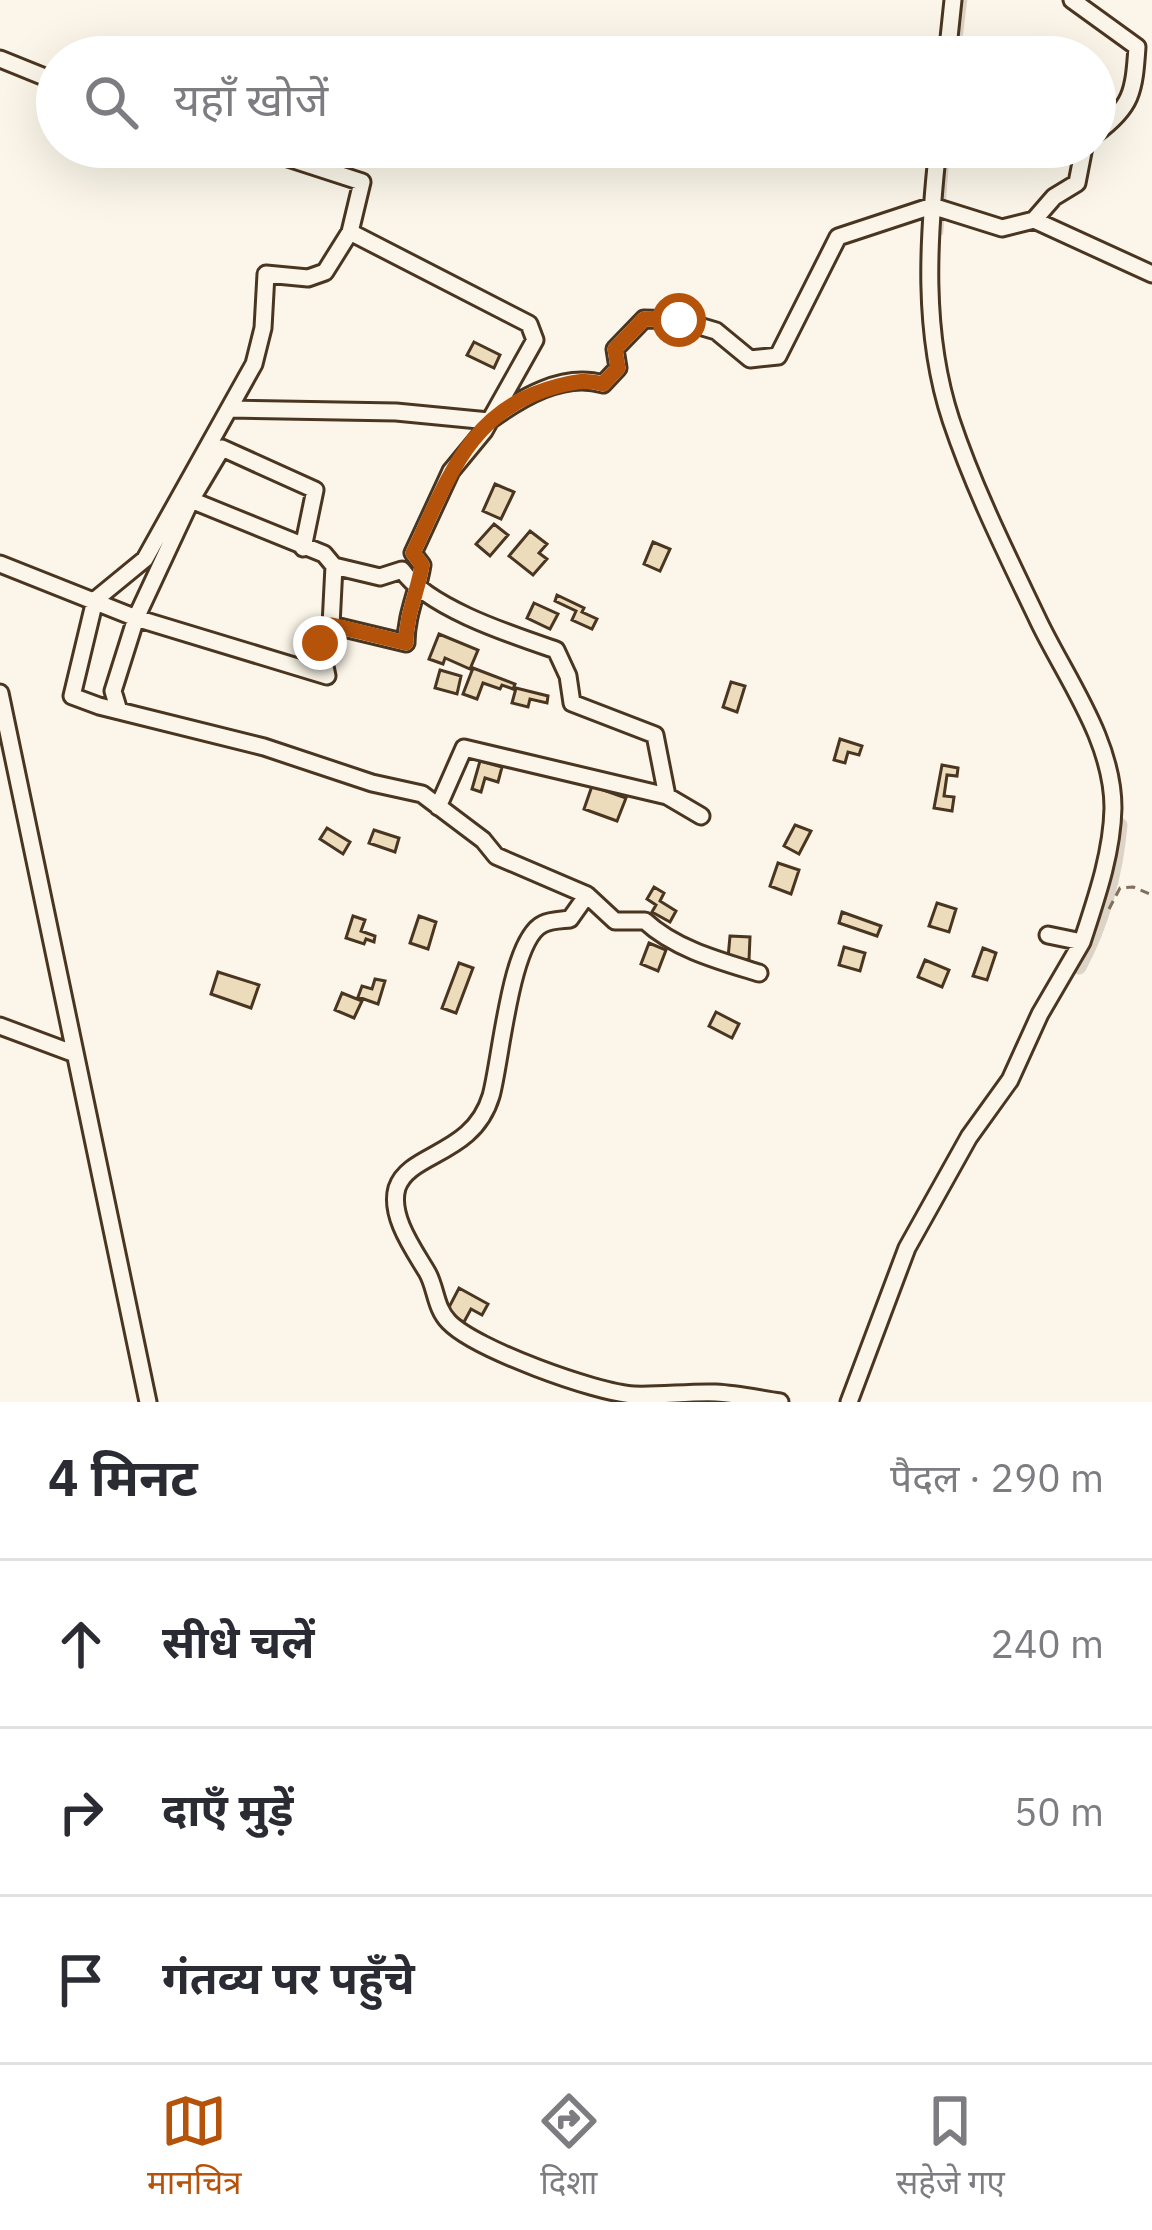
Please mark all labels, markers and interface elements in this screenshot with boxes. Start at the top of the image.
search box [36,36,1116,168]
icon: search [78,69,144,135]
text: यहाँ खोजें [174,70,328,128]
route start [652,293,706,347]
route end [293,616,347,670]
text: 4 मिनट [48,1444,198,1510]
text: पैदल · 290 m [890,1452,1104,1503]
icon: ahead [48,1611,114,1677]
text: सीधे चलें [162,1612,314,1670]
text: 240 m [991,1618,1104,1669]
icon: right [48,1779,114,1845]
text: दाएँ मुड़ें [162,1780,293,1838]
text: 50 m [1014,1786,1104,1837]
icon: arrive [48,1947,114,2013]
text: गंतव्य पर पहुँचे [162,1948,415,2006]
tab: मानचित्र [147,2088,241,2207]
tab: दिशा [536,2088,602,2207]
tab: सहेजे गए [896,2088,1005,2207]

